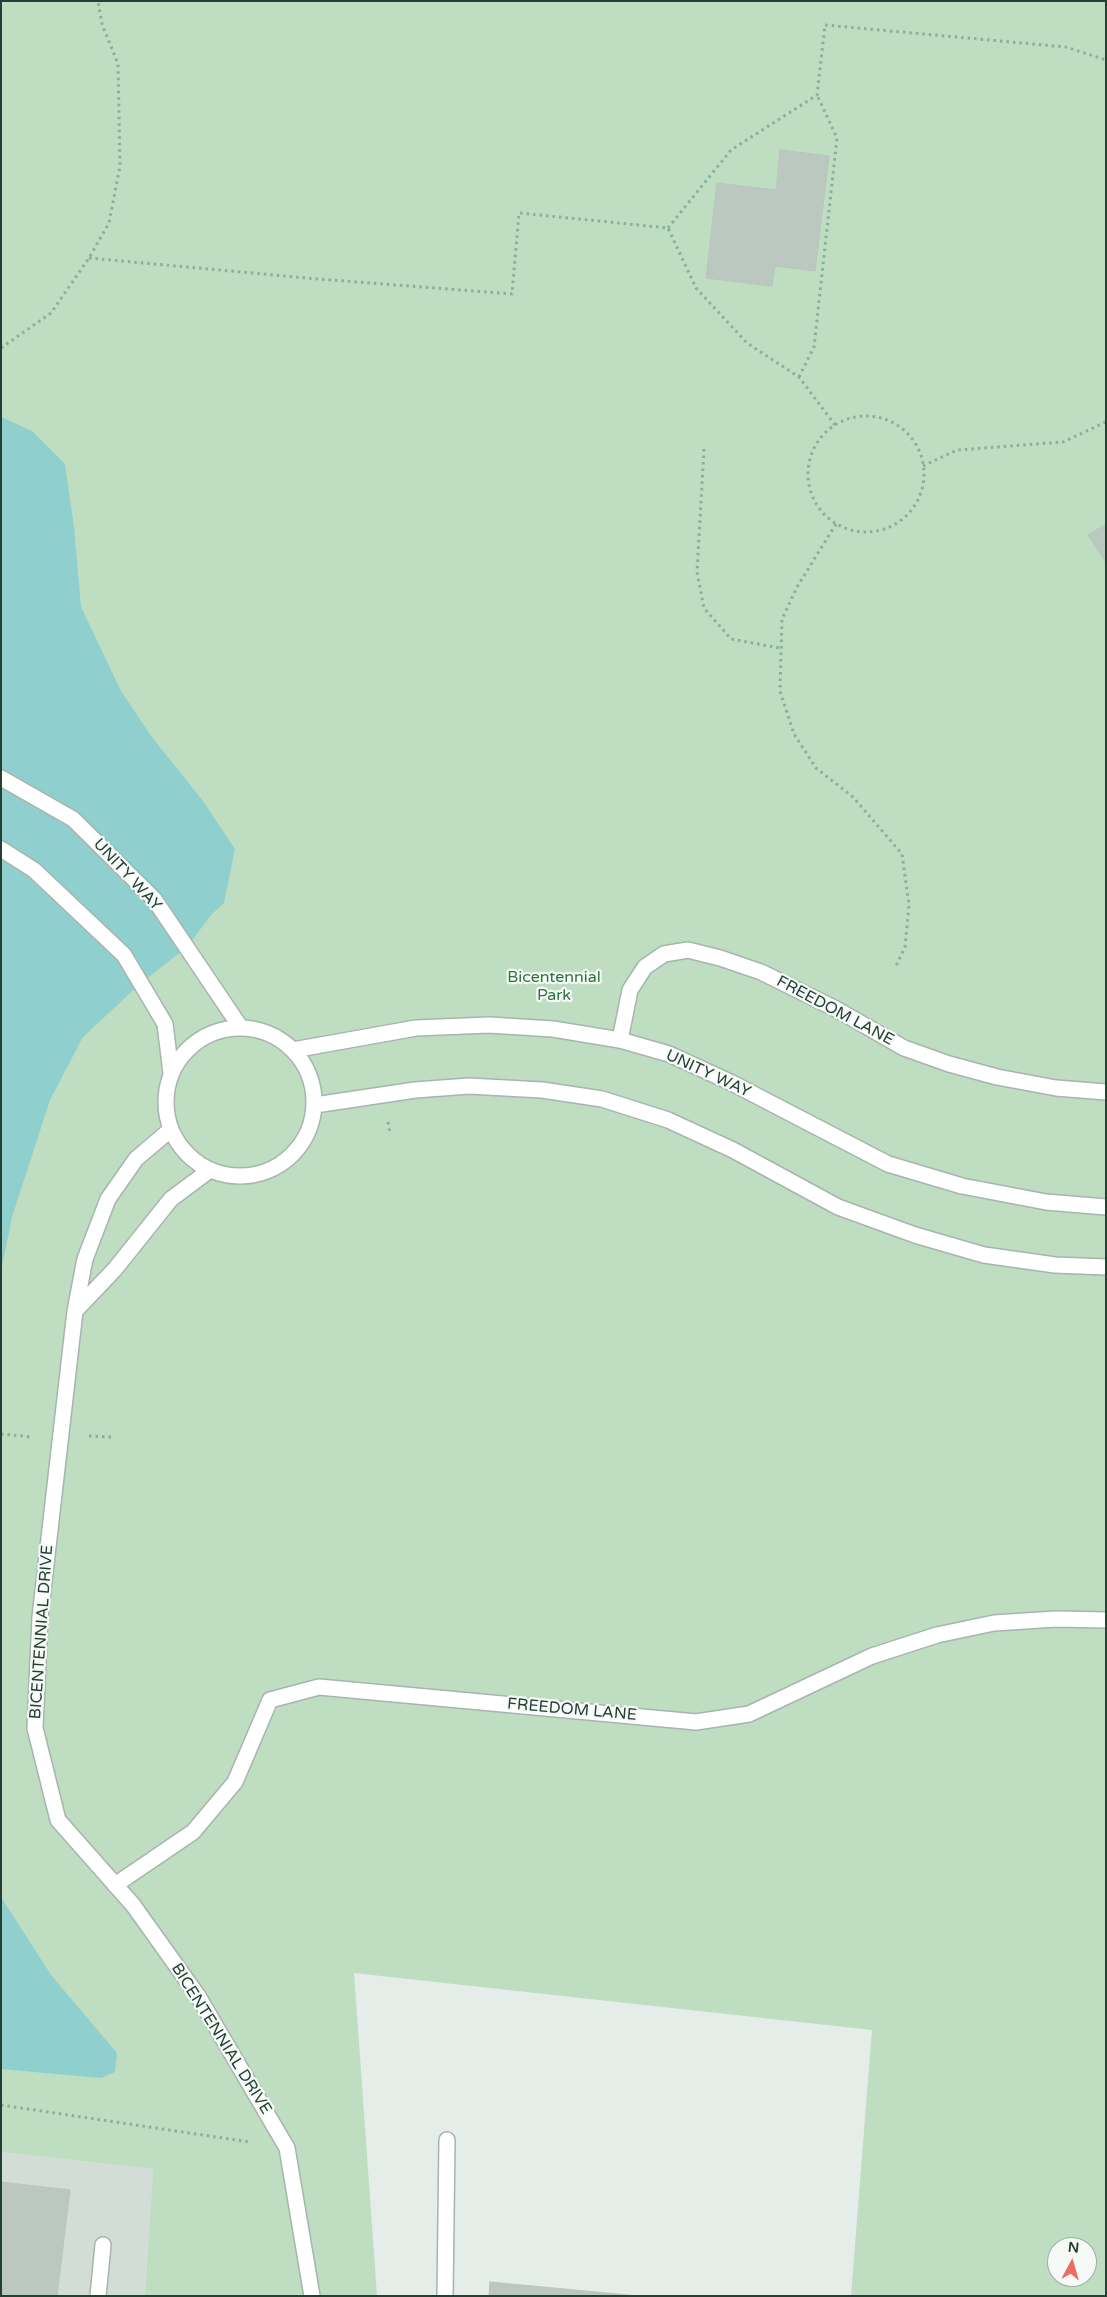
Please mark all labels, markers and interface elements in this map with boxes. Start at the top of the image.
street label: UNITY WAY [89,835,165,915]
park label: Bicentennial Park [507,968,601,1006]
street label: FREEDOM LANE [773,972,897,1050]
street label: UNITY WAY [662,1046,754,1102]
street label: BICENTENNIAL DRIVE [26,1544,58,1720]
street label: FREEDOM LANE [506,1695,638,1725]
street label: BICENTENNIAL DRIVE [167,1960,275,2118]
north arrow [1047,2237,1097,2287]
text: N [1067,2239,1080,2257]

